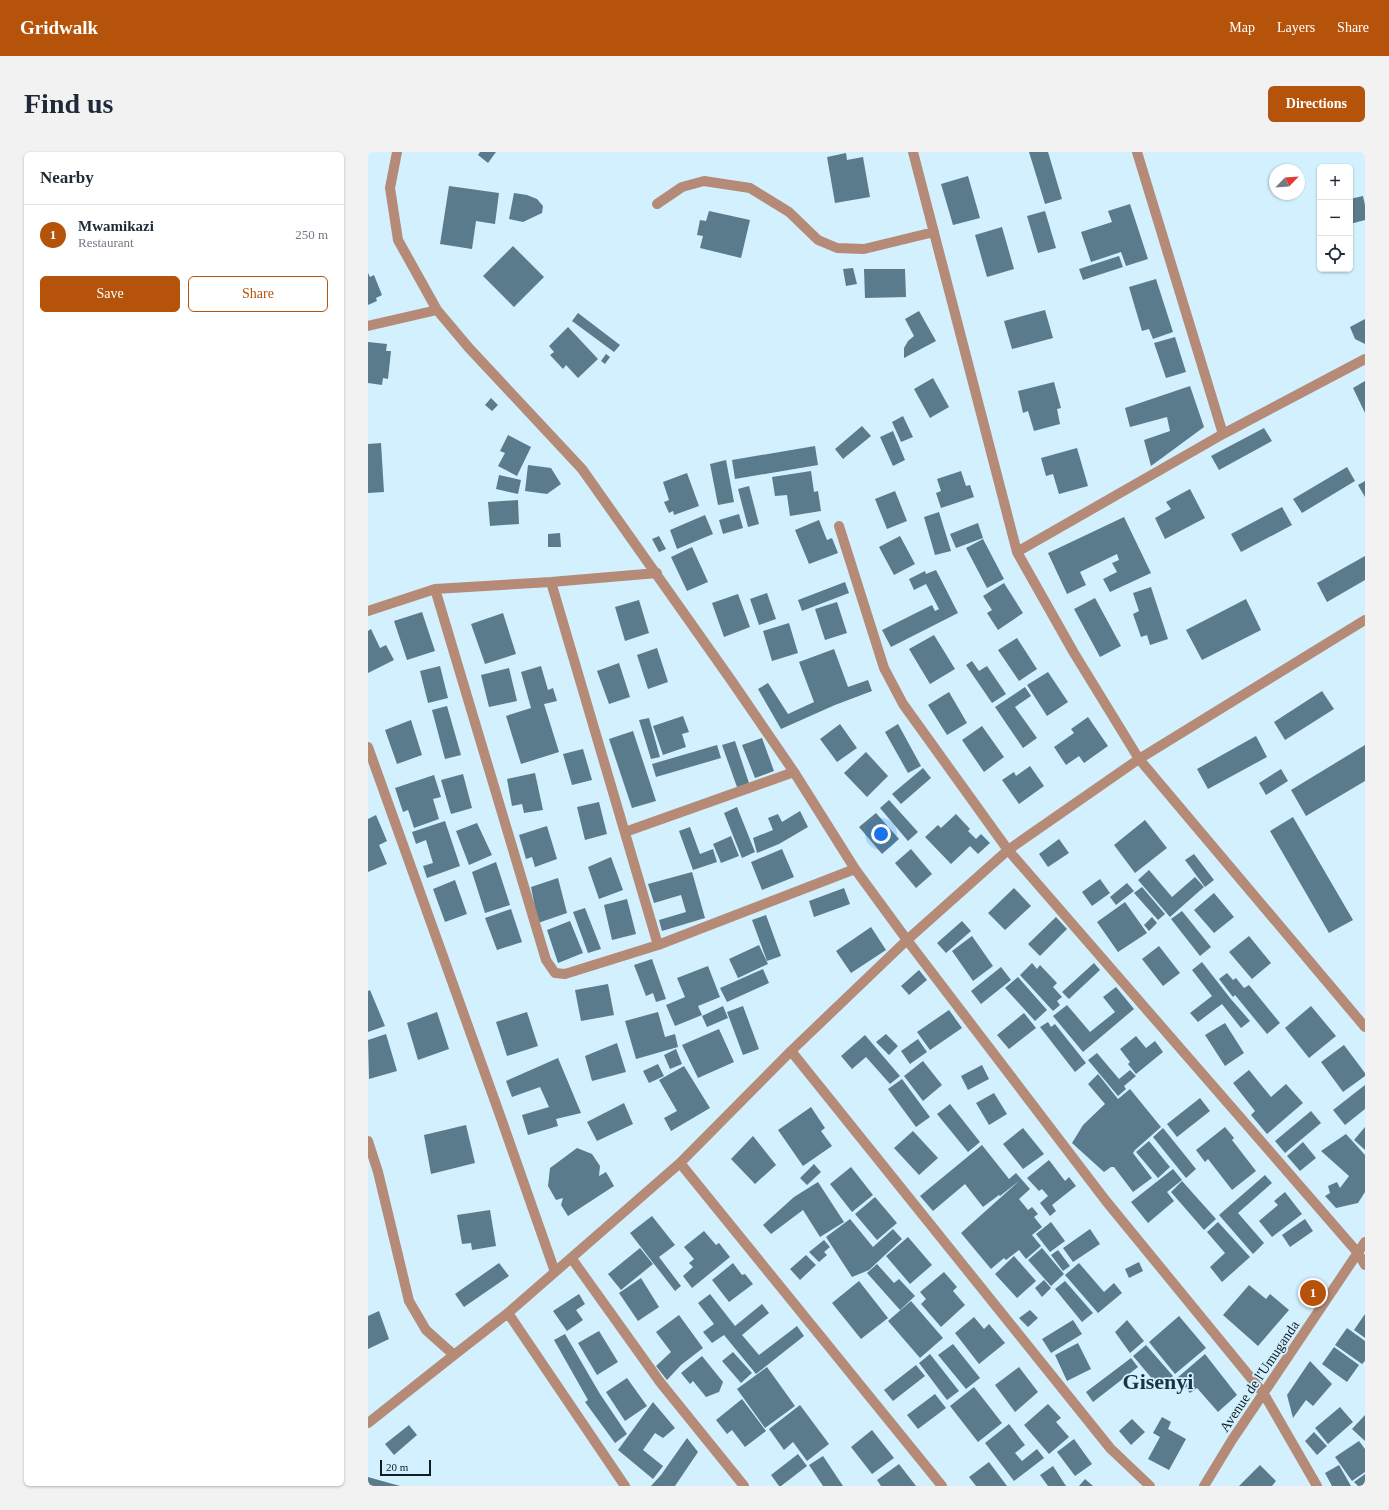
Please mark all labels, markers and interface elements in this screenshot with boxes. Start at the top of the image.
text: Gridwalk [20,17,98,38]
text: Map [1229,20,1255,35]
text: Layers [1277,20,1315,35]
text: Share [1337,20,1369,35]
button: Directions [1268,86,1365,122]
text: Find us [24,88,114,119]
north arrow [1269,164,1305,200]
map controls [1317,164,1353,272]
button: + [1317,164,1353,200]
text: Nearby [40,168,94,187]
button: − [1317,200,1353,236]
text: Mwamikazi [78,218,154,234]
text: 1 [50,227,56,242]
text: 250 m [295,227,328,242]
text: Restaurant [78,235,134,250]
button: locate [1317,236,1353,272]
button: Save [40,276,180,312]
button: Share [188,276,328,312]
your location [871,824,891,844]
pin: 1 [1300,1278,1326,1308]
street label: Avenue de l'Umuganda [1217,1317,1303,1435]
district label: Gisenyi [1123,1369,1193,1394]
scale bar [380,1458,431,1477]
text: 20 m [386,1461,408,1473]

